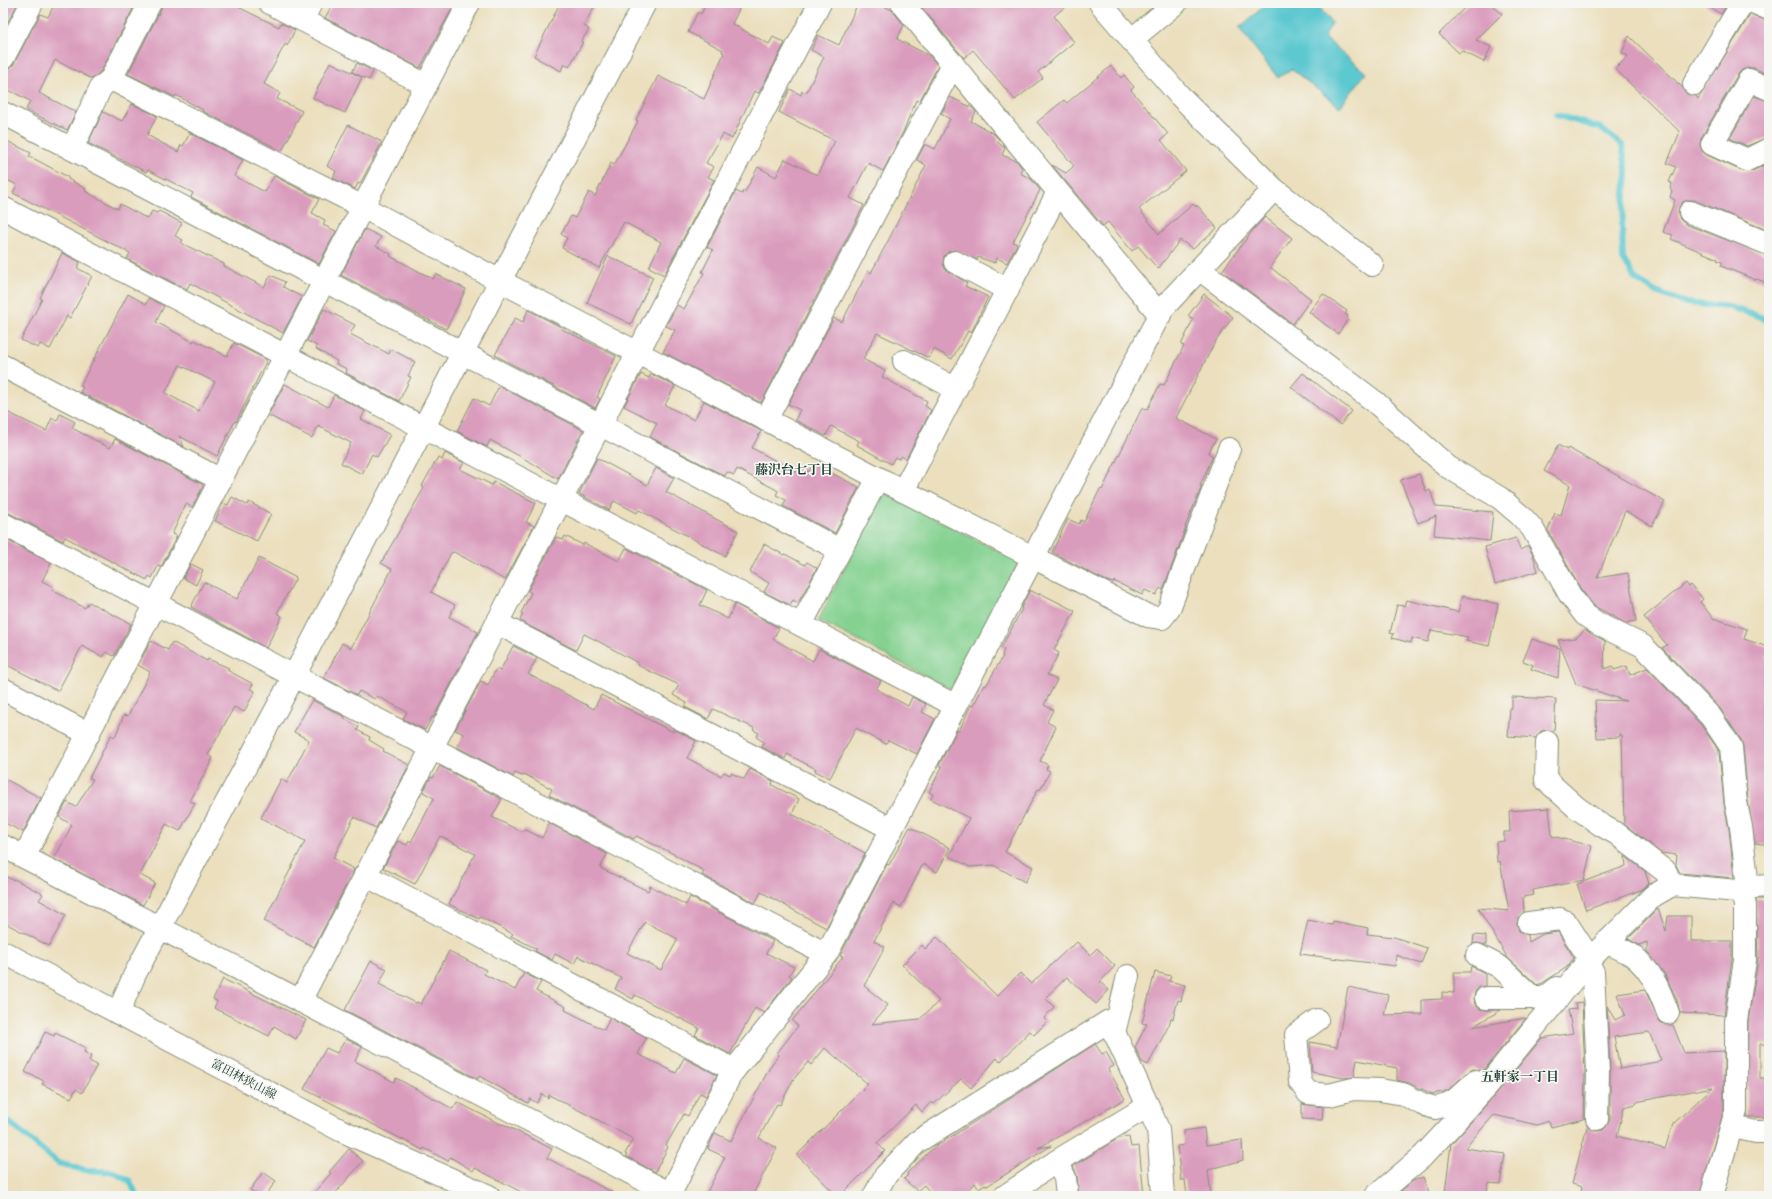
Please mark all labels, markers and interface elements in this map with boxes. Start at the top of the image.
district label: 藤沢台七丁目 [755,461,833,477]
street label: 富田林狭山線 [209,1055,280,1102]
district label: 五軒家一丁目 [1481,1068,1559,1084]

